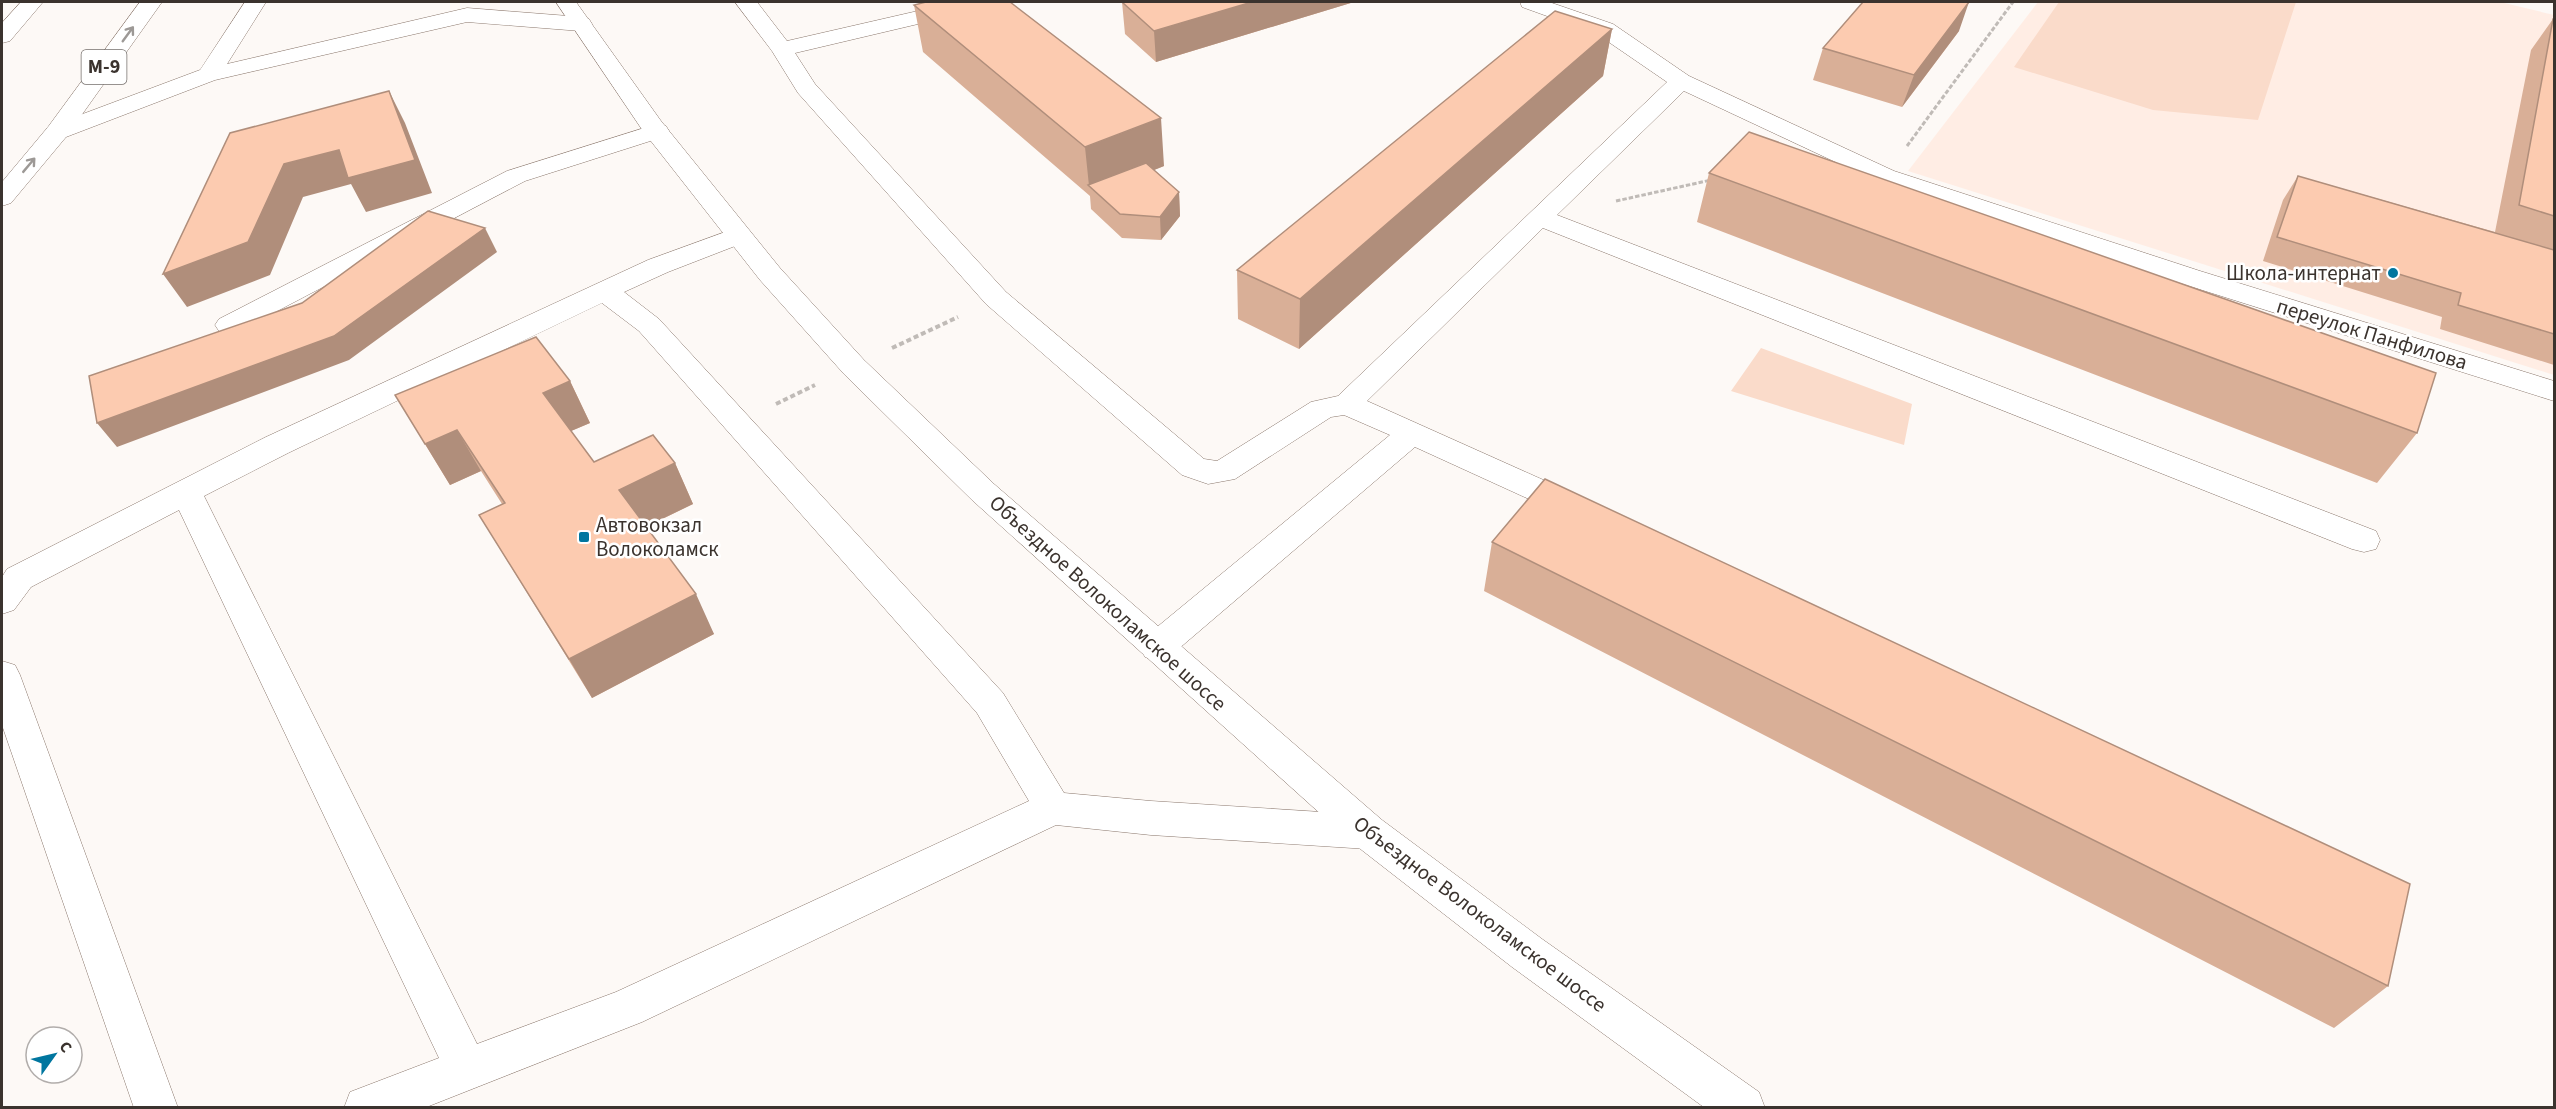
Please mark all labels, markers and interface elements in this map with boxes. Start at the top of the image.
one-way arrow [122,26,134,42]
road number: М-9 [82,50,126,84]
one-way arrow [22,158,36,173]
place label: Школа-интернат [2226,258,2381,288]
marker: Школа-интернат [2386,266,2400,280]
street label: переулок Панфилова [2273,291,2471,377]
street label: Объездное Волоколамское шоссе [983,488,1233,718]
place label: Автовокзал Волоколамск [596,510,719,564]
marker: Автовокзал Волоколамск [577,530,591,544]
street label: Объездное Волоколамское шоссе [1347,809,1613,1019]
north arrow [24,1025,84,1085]
text: С [54,1037,77,1057]

